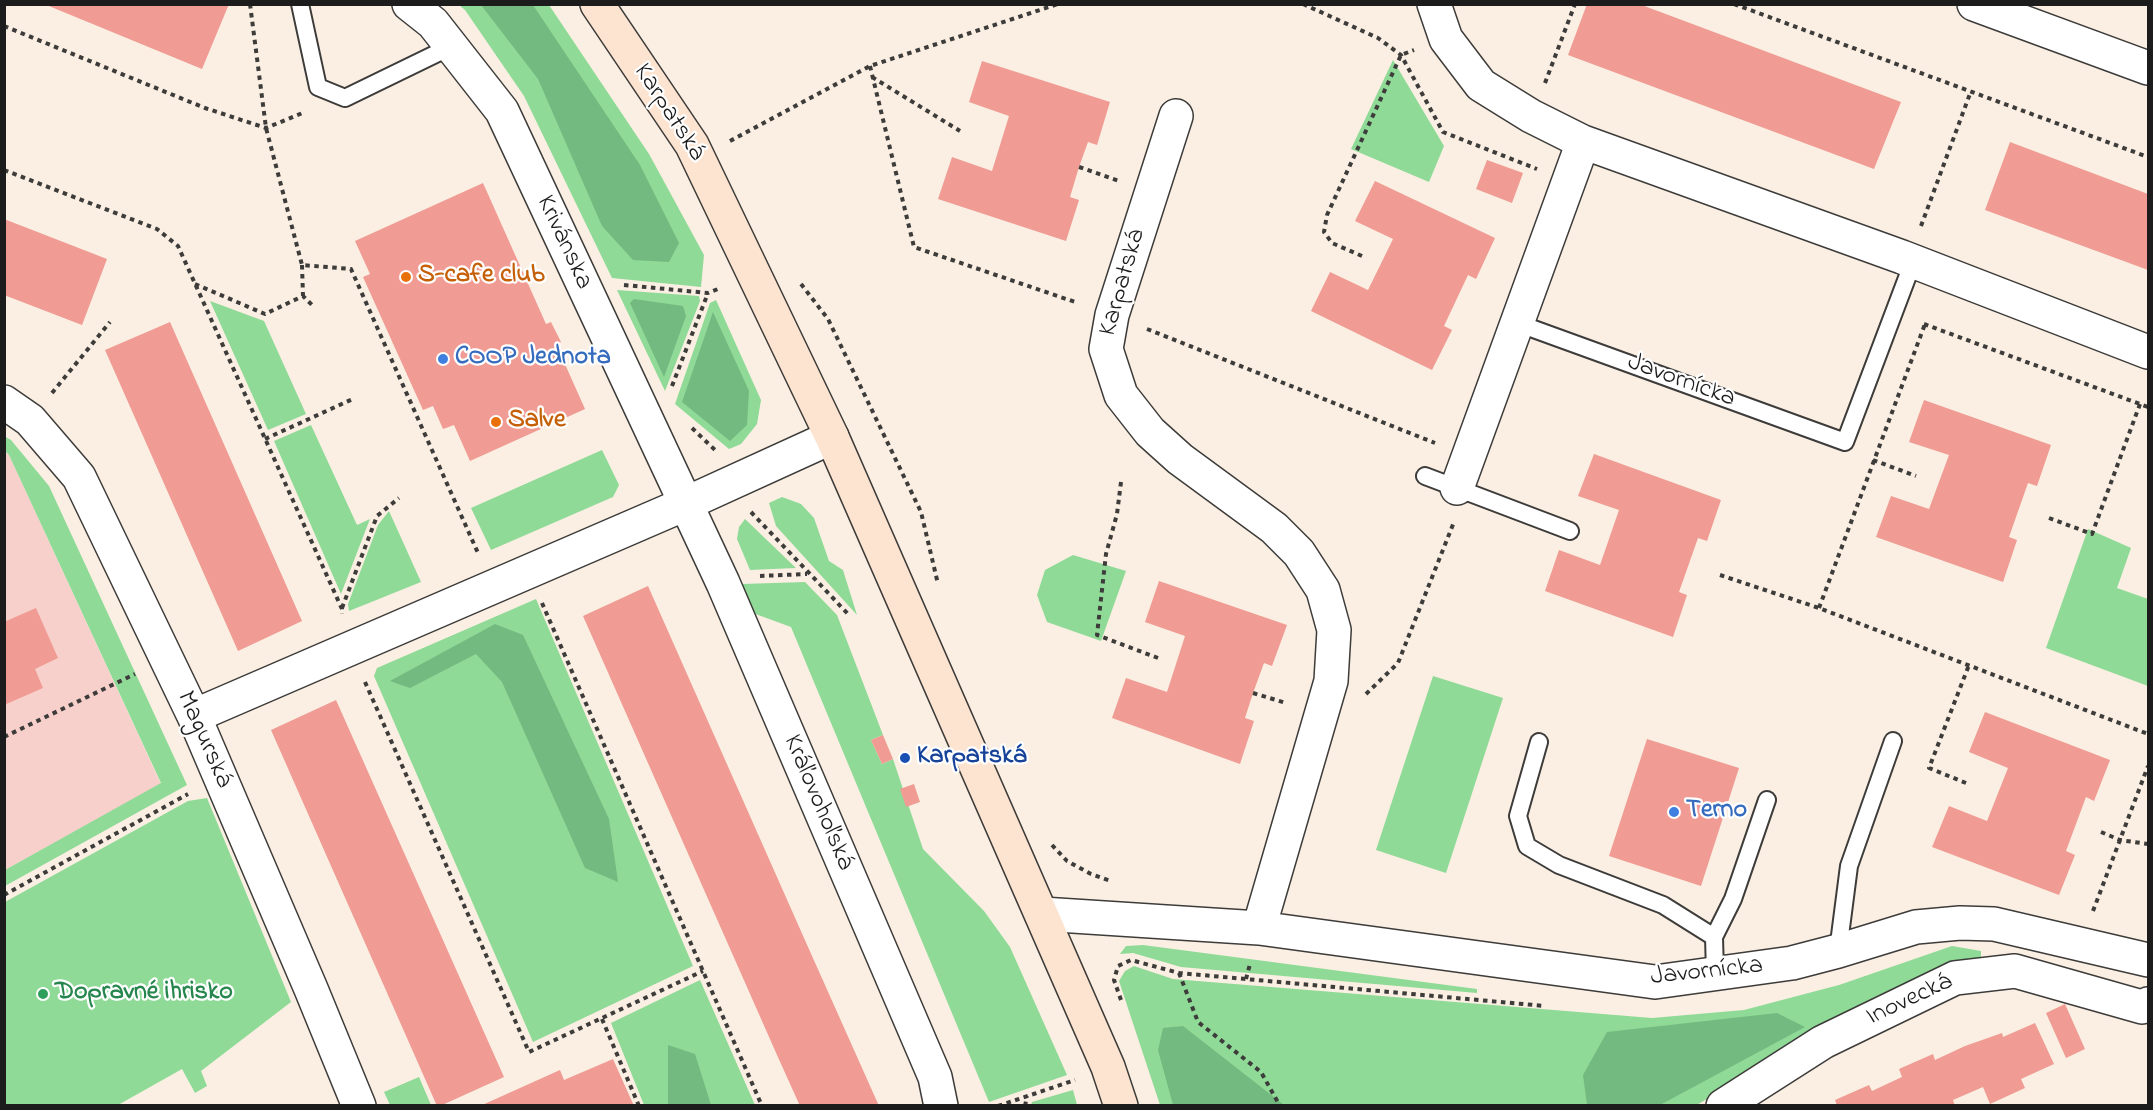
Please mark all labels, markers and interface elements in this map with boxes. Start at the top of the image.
street label: Karpatská [625,59,711,167]
street label: Krivánska [528,191,598,295]
street label: Karpatská [1094,226,1154,340]
place label: S-cafe club [418,261,545,293]
marker: S-cafe club [399,270,413,284]
place label: COOP Jednota [455,343,611,375]
street label: Javornícka [1623,348,1739,416]
marker: COOP Jednota [436,352,450,366]
place label: Salve [508,406,566,438]
marker: Salve [489,415,503,429]
street label: Magurská [168,687,238,793]
street label: Kráľovohoľská [775,731,859,875]
place label: Karpatská [917,742,1026,774]
marker: Karpatská [898,751,912,765]
place label: Terno [1686,796,1747,828]
marker: Terno [1667,805,1681,819]
street label: Javornícka [1649,952,1765,994]
street label: Inovecká [1862,968,1958,1034]
place label: Dopravné ihrisko [55,978,233,1010]
marker: Dopravné ihrisko [36,987,50,1001]

